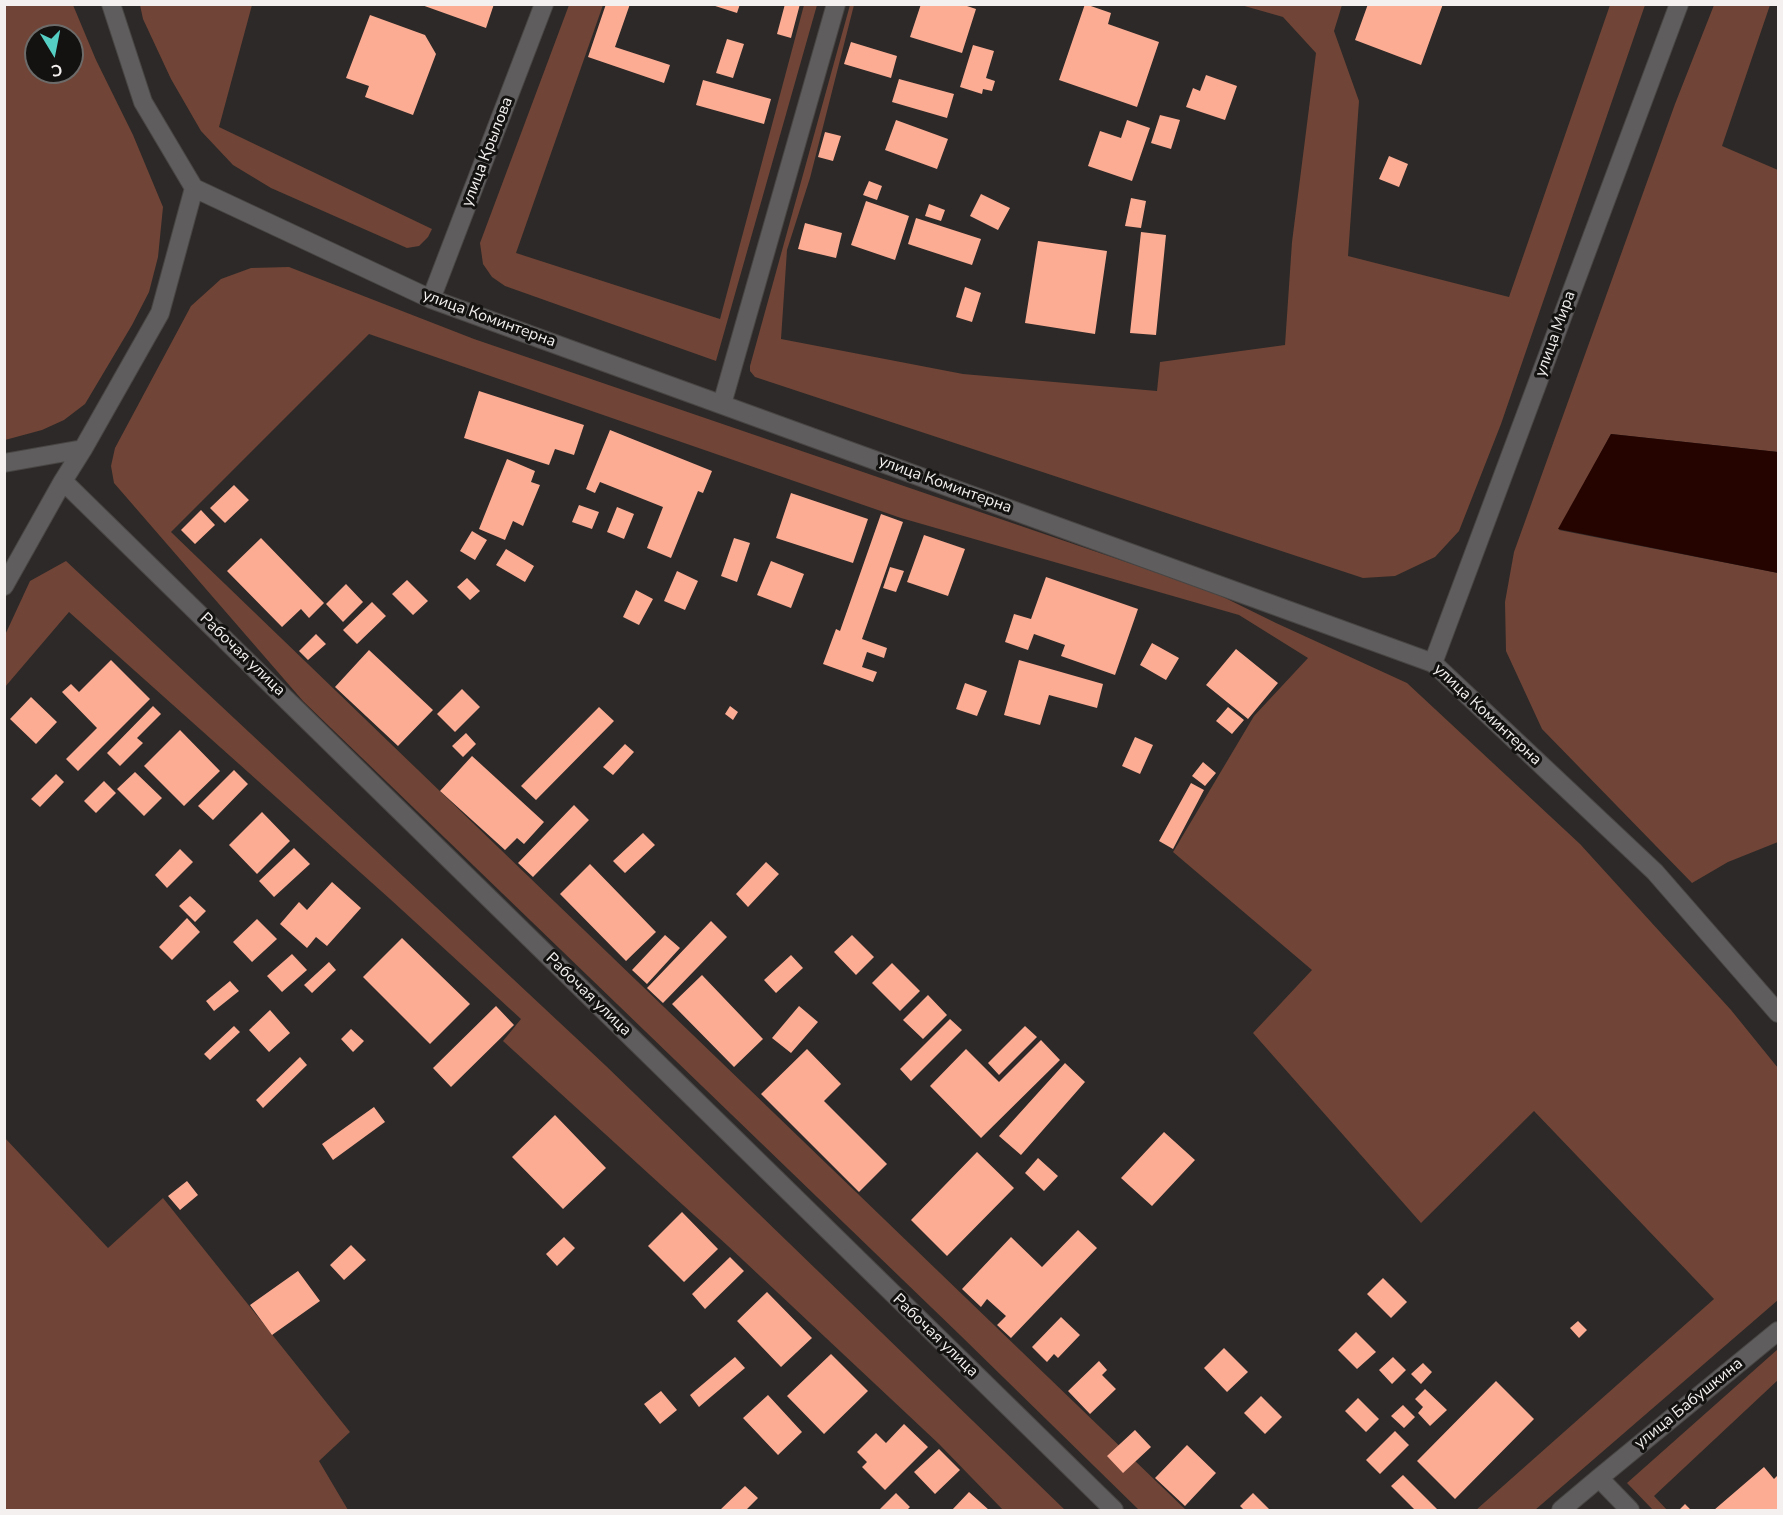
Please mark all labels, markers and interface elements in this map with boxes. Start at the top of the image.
north arrow [24,24,84,84]
text: С [50,58,64,82]
street label: улица Крылова [458,95,518,209]
street label: улица Коминтерна [420,286,558,352]
street label: улица Мира [1532,288,1580,380]
street label: улица Коминтерна [876,452,1014,518]
street label: Рабочая улица [195,609,289,701]
street label: улица Коминтерна [1429,660,1545,770]
street label: Рабочая улица [541,949,635,1041]
street label: Рабочая улица [888,1290,982,1382]
street label: улица Бабушкина [1631,1354,1747,1454]

